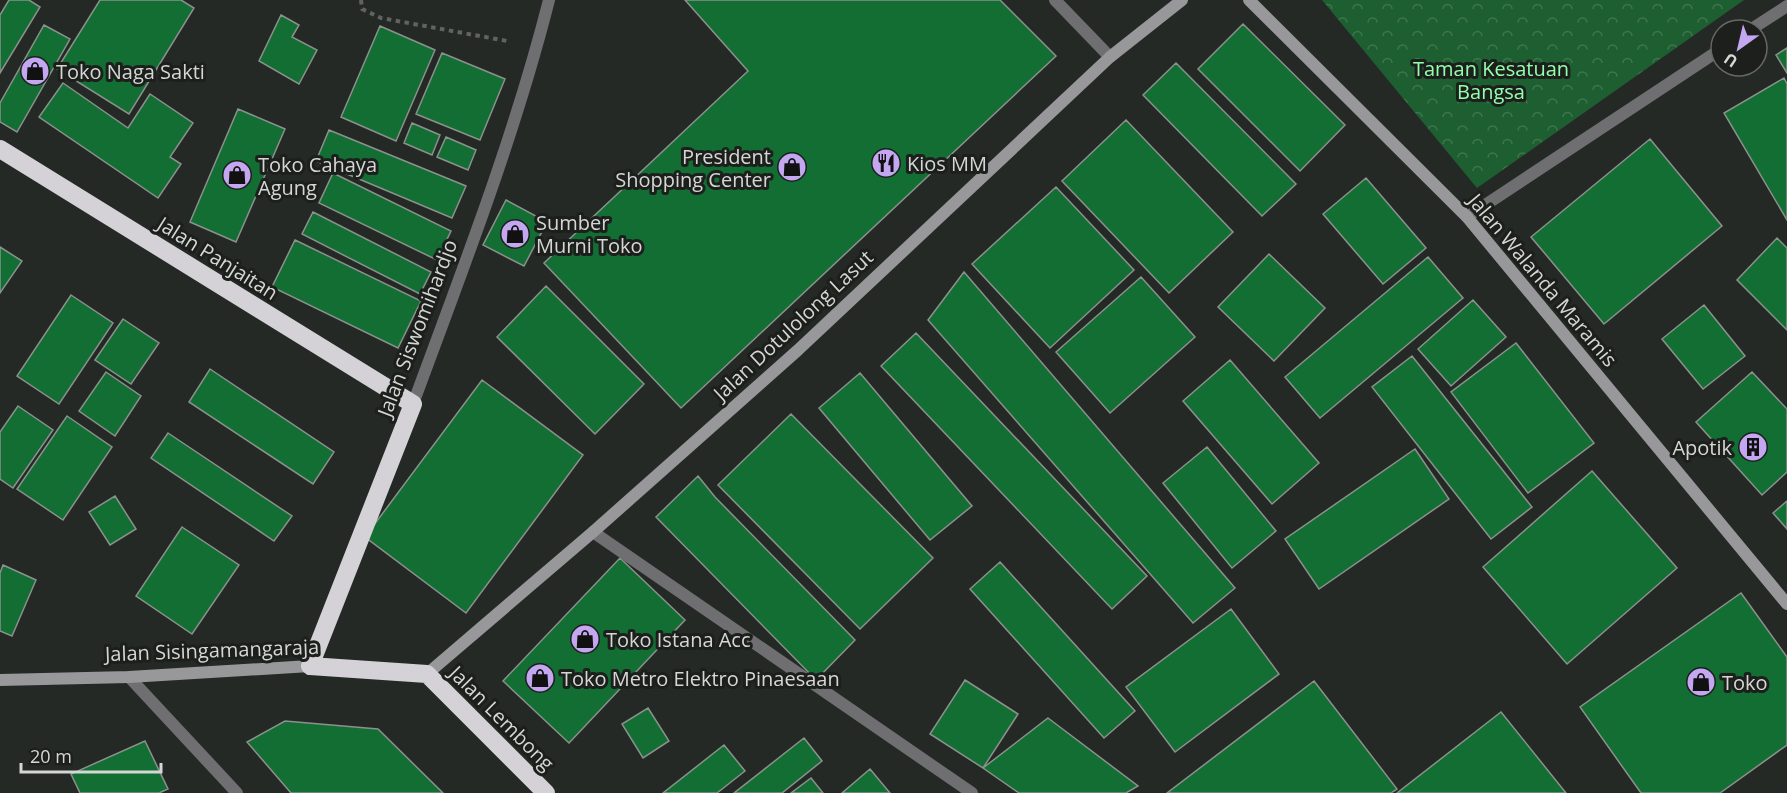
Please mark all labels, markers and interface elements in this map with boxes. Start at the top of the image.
north arrow [1709,18,1769,78]
text: U [1719,48,1742,73]
shop icon: Toko Naga Sakti [19,55,51,87]
park label: Taman Kesatuan Bangsa [1413,55,1569,105]
place label: Toko Naga Sakti [56,58,205,85]
place label: President Shopping Center [615,143,771,193]
restaurant icon: Kios MM [870,147,902,179]
place label: Kios MM [907,150,987,177]
place label: Toko Cahaya Agung [258,151,377,201]
shop icon: President Shopping Center [776,151,808,183]
shop icon: Toko Cahaya Agung [221,159,253,191]
street label: Jalan Walanda Maramis [1461,186,1623,372]
street label: Jalan Panjaitan [151,209,283,306]
place label: Sumber Murni Toko [536,209,643,259]
shop icon: Sumber Murni Toko [499,218,531,250]
street label: Jalan Siswomihardjo [370,236,463,422]
street label: Jalan Dotulolong Lasut [706,244,879,408]
building icon: Apotik [1737,431,1769,463]
place label: Apotik [1672,434,1732,461]
shop icon: Toko Istana Acc [569,623,601,655]
place label: Toko Istana Acc [606,626,751,653]
street label: Jalan Sisingamangaraja [102,633,320,667]
street label: Jalan Lembong [442,658,560,776]
shop icon: Toko Metro Elektro Pinaesaan [524,662,556,694]
place label: Toko Metro Elektro Pinaesaan [561,665,840,692]
shop icon: Toko [1685,666,1717,698]
place label: Toko [1722,669,1768,696]
scale bar [21,736,160,774]
text: 20 m [30,744,72,768]

